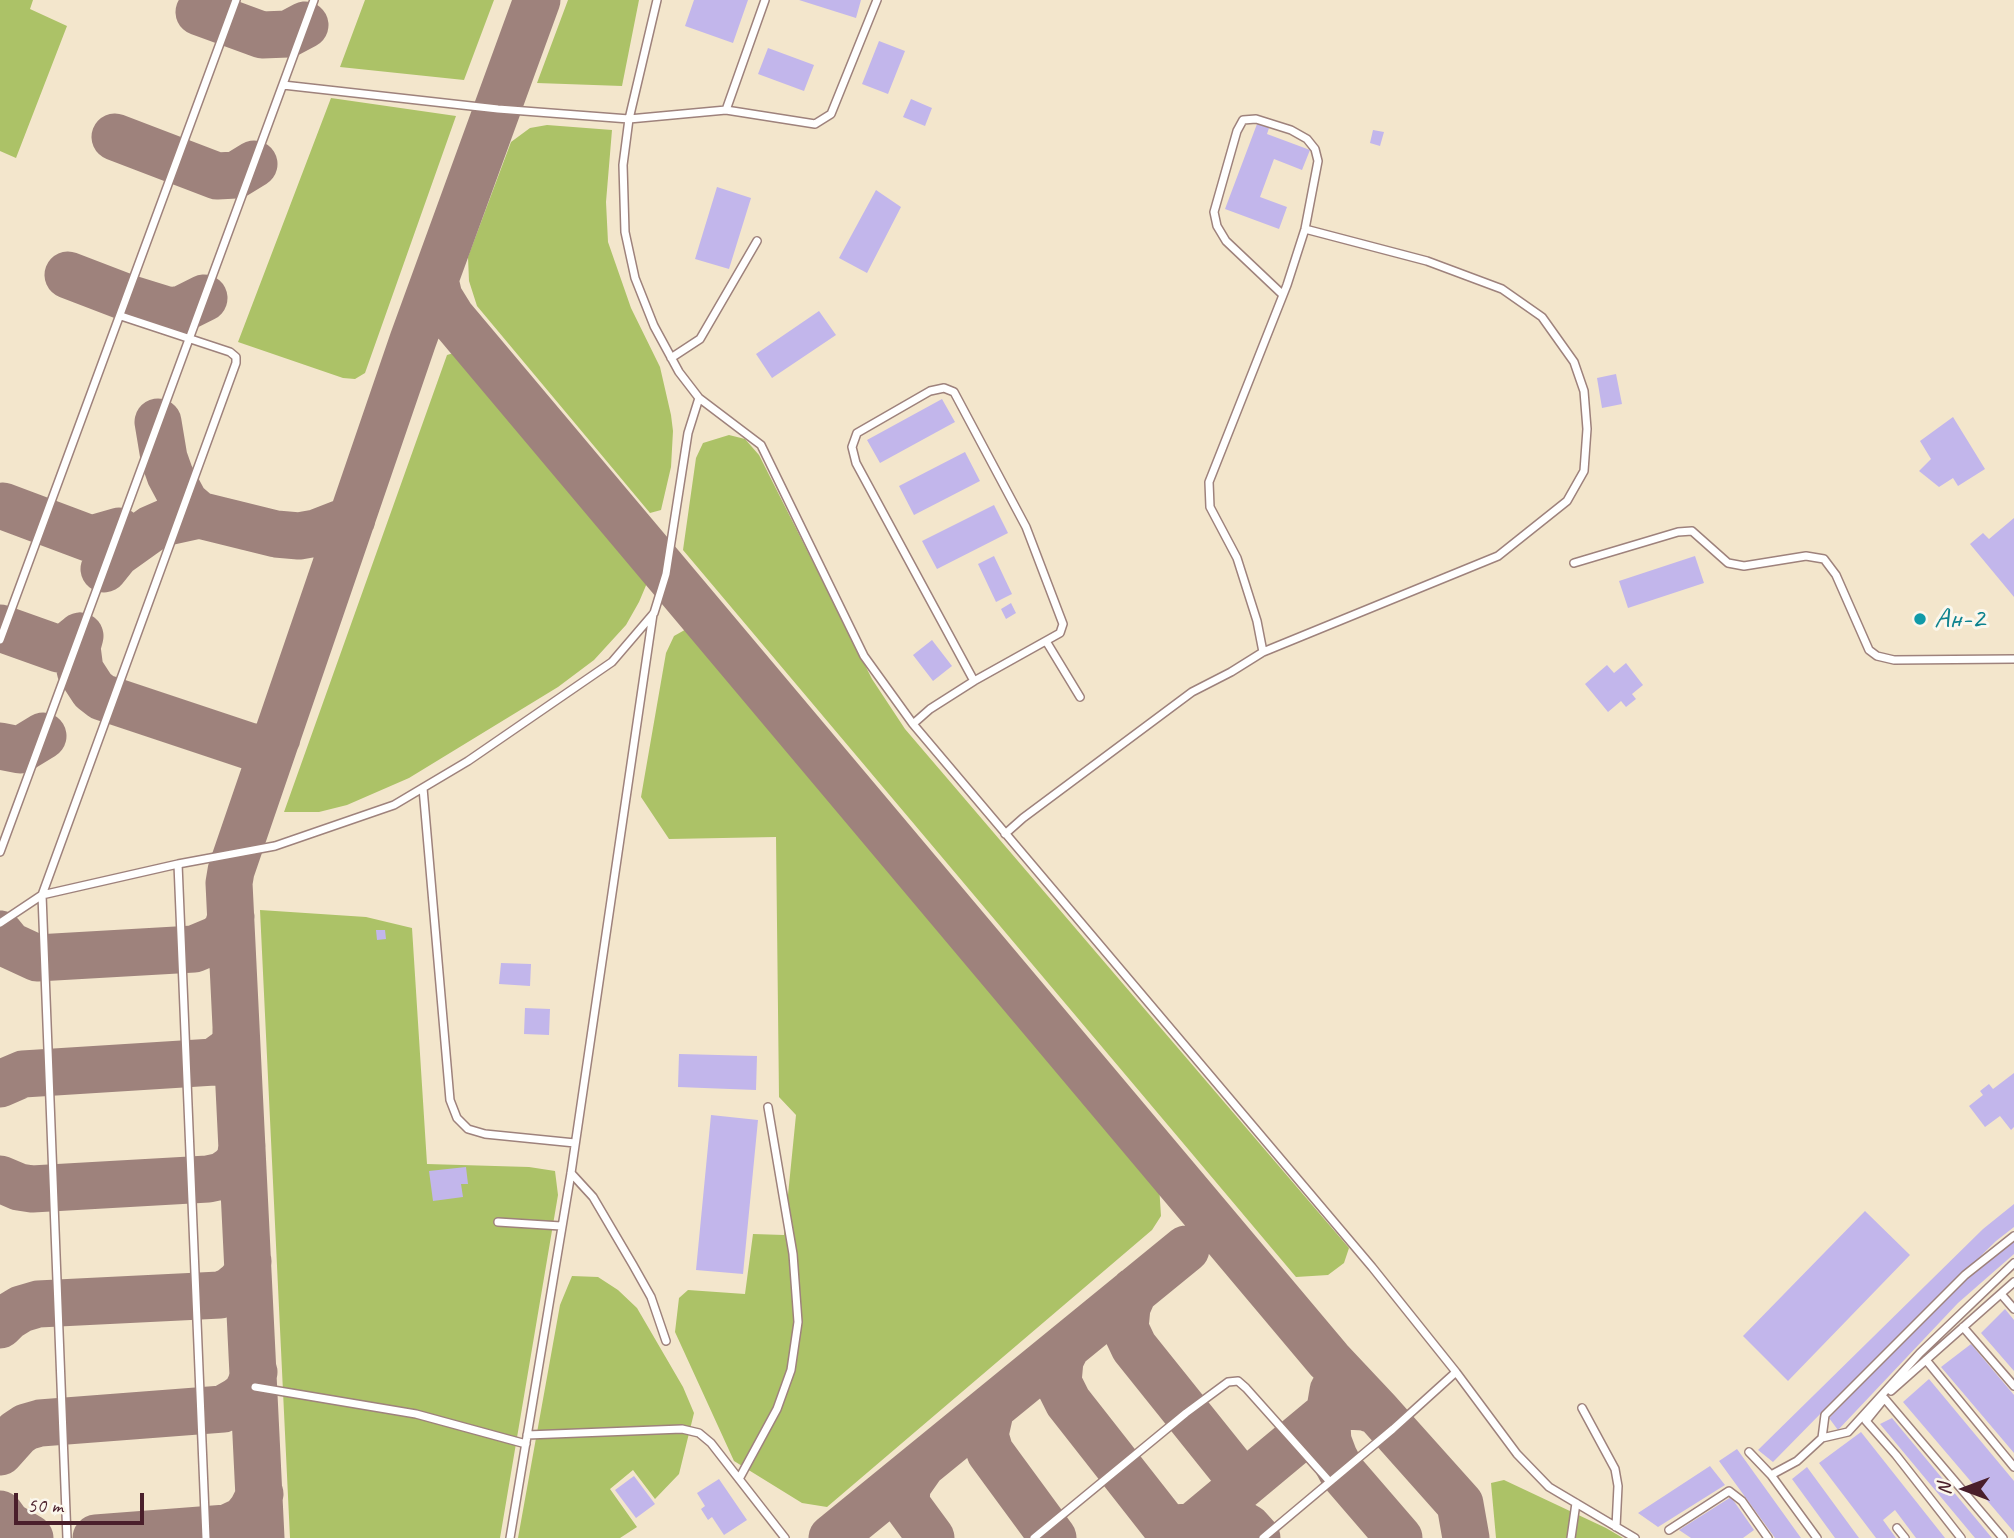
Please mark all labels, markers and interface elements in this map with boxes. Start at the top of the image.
place label: Ан-2 [1934,601,1985,637]
marker: Ан-2 [1912,611,1928,627]
north arrow [1930,1454,2000,1524]
scale bar [18,1478,147,1522]
text: N [1932,1483,1956,1495]
text: 50 m [27,1492,63,1518]

